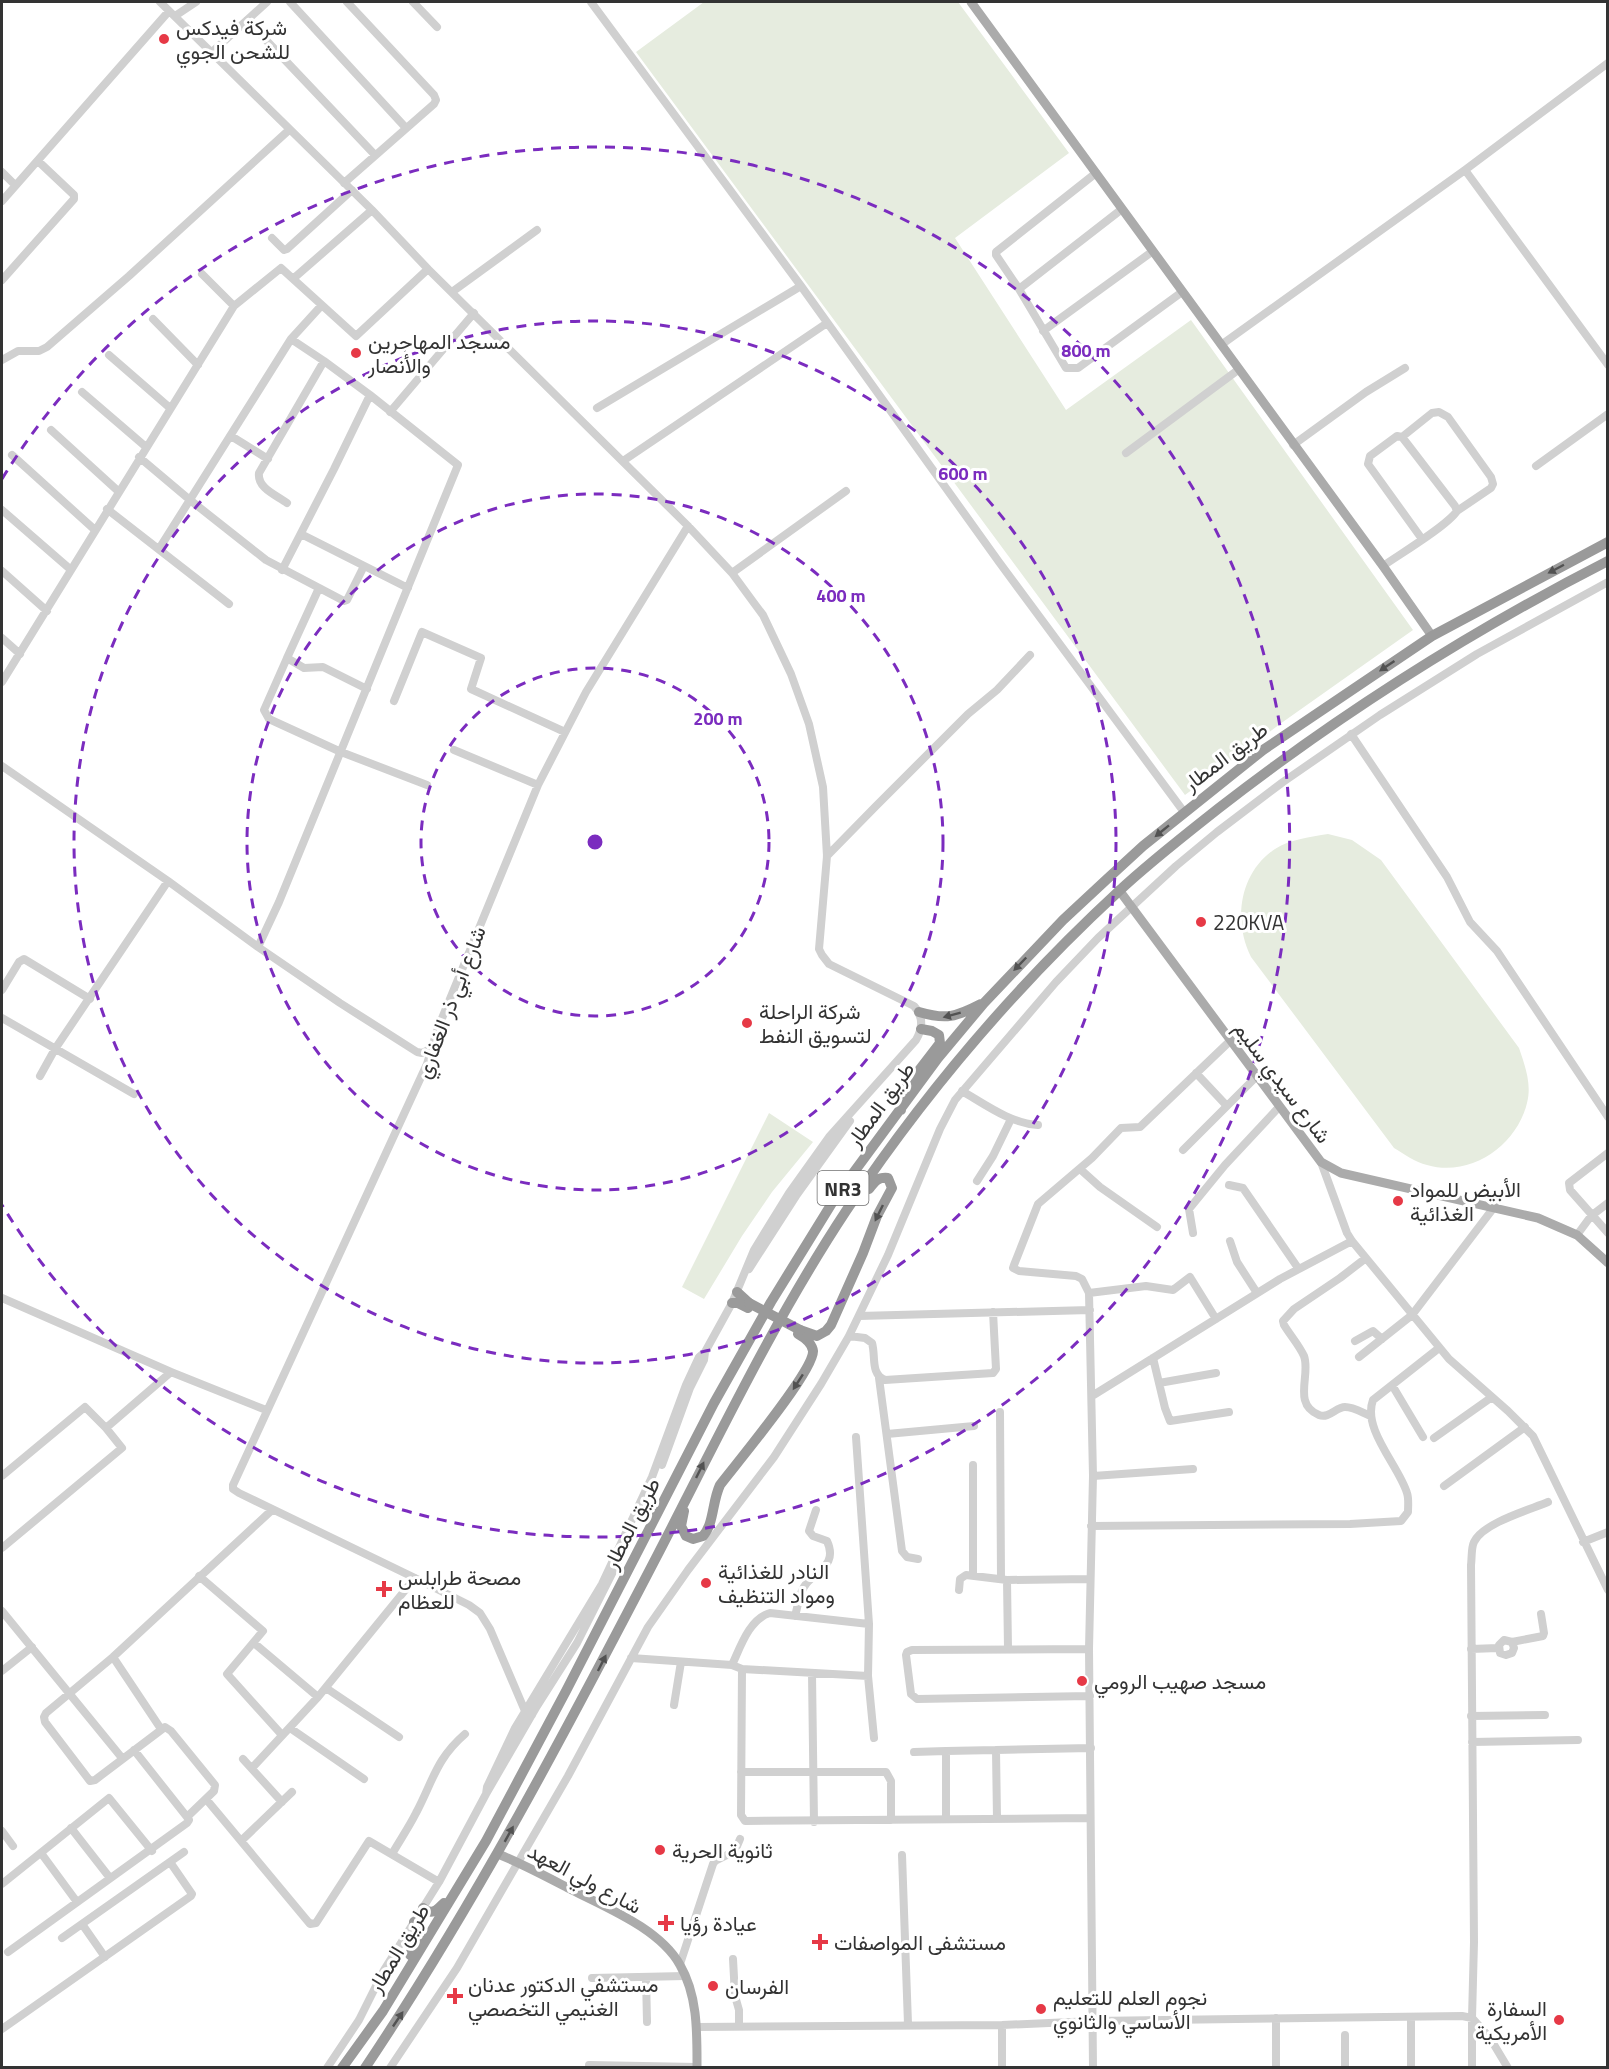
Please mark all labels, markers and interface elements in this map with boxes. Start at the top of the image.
place label: شركة فيدكس للشحن الجوي [176,11,290,69]
marker: شركة فيدكس للشحن الجوي [157,32,171,46]
place label: مسجد المهاجرين والأنصار [367,325,511,381]
text: 800 m [1061,337,1111,364]
marker: مسجد المهاجرين والأنصار [349,346,363,360]
text: 600 m [938,460,988,487]
one-way arrow [1547,564,1564,574]
text: 400 m [816,582,866,609]
one-way arrow [1378,660,1395,671]
text: 200 m [693,705,743,732]
street label: طريق المطار [1175,713,1274,799]
one-way arrow [1154,824,1170,837]
centre of rings [585,832,605,852]
place label: 220KVA [1213,906,1285,938]
marker: 220KVA [1194,915,1208,929]
street label: شارع أبي ذر الغفاري [406,921,496,1084]
one-way arrow [1013,957,1027,972]
place label: شركة الراحلة لتسويق النفط [759,995,871,1051]
one-way arrow [943,1011,961,1020]
street label: شارع سيدي سليم [1225,1014,1340,1151]
marker: شركة الراحلة لتسويق النفط [740,1016,754,1030]
street label: طريق المطار [837,1055,922,1154]
road number: NR3 [818,1171,868,1205]
place label: الأبيض للمواد الغذائية [1410,1173,1521,1229]
marker: الأبيض للمواد الغذائية [1391,1194,1405,1208]
one-way arrow [874,1205,883,1222]
one-way arrow [792,1374,803,1390]
one-way arrow [696,1462,705,1479]
street label: طريق المطار [594,1472,668,1575]
place label: النادر للغذائية ومواد التنظيف [718,1555,835,1611]
place label: مصحة طرابلس للعظام [398,1561,521,1617]
marker: النادر للغذائية ومواد التنظيف [699,1576,713,1590]
marker: مصحة طرابلس للعظام [375,1580,393,1598]
one-way arrow [597,1654,607,1671]
place label: مسجد صهيب الرومي [1094,1665,1266,1699]
marker: مسجد صهيب الرومي [1075,1674,1089,1688]
one-way arrow [503,1826,514,1842]
place label: ثانوية الحرية [672,1834,773,1866]
street label: شارع ولي العهد [521,1835,648,1923]
marker: ثانوية الحرية [653,1843,667,1857]
street label: طريق المطار [358,1897,437,2000]
place label: عيادة رؤيا [680,1907,757,1939]
marker: عيادة رؤيا [657,1914,675,1932]
place label: مستشفى المواصفات [834,1926,1006,1958]
marker: مستشفى المواصفات [811,1933,829,1951]
place label: مستشفي الدكتور عدنان الغنيمي التخصصي [468,1968,659,2026]
place label: الفرسان [725,1970,789,2002]
marker: الفرسان [706,1979,720,1993]
place label: نجوم العلم للتعليم الأساسي والثانوي [1053,1981,1207,2039]
marker: مستشفي الدكتور عدنان الغنيمي التخصصي [446,1987,464,2005]
place label: السفارة الأمريكية [1475,1992,1547,2048]
marker: نجوم العلم للتعليم الأساسي والثانوي [1034,2002,1048,2016]
one-way arrow [392,2011,403,2027]
marker: السفارة الأمريكية [1552,2013,1566,2027]

